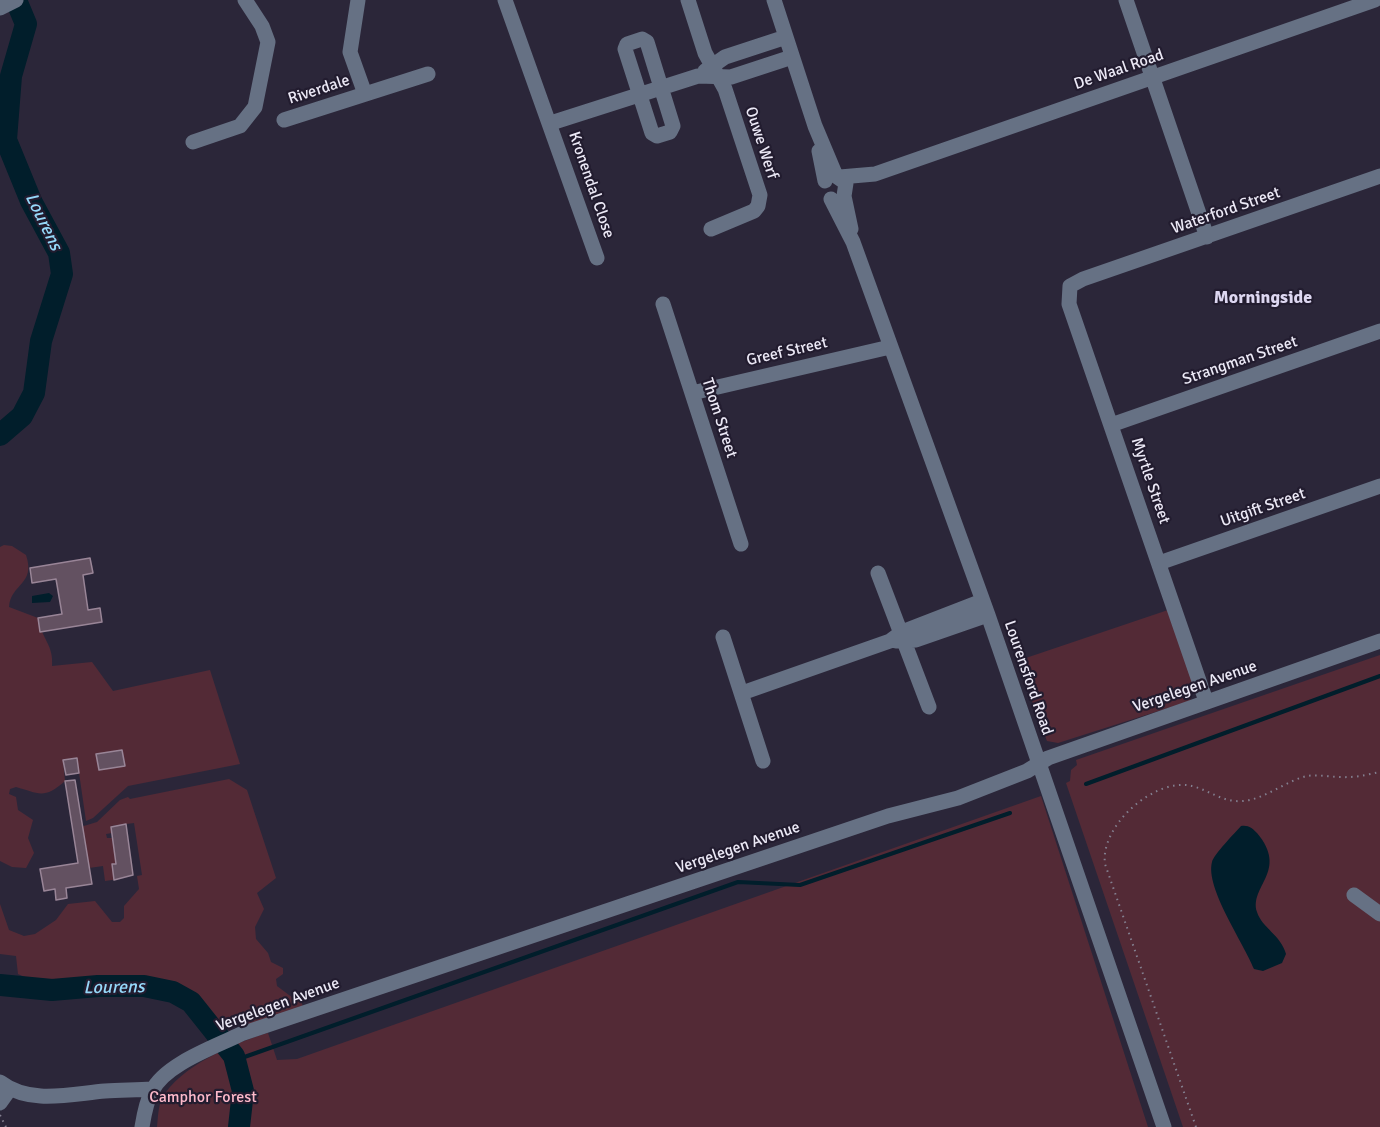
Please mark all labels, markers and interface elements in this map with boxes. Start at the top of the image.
street label: De Waal Road [1072,46,1166,94]
street label: Riverdale [286,71,352,109]
street label: Ouwe Werf [740,104,782,182]
street label: Kronendal Close [564,129,618,241]
street label: Waterford Street [1169,183,1283,239]
water label: Lourens [20,190,66,254]
district label: Morningside [1214,287,1312,309]
street label: Strangman Street [1180,332,1300,390]
street label: Greef Street [745,333,829,371]
street label: Thom Street [697,376,741,460]
street label: Myrtle Street [1126,435,1174,527]
street label: Uitgift Street [1218,484,1308,532]
street label: Lourensford Road [999,618,1057,738]
street label: Vergelegen Avenue [1130,657,1260,717]
street label: Vergelegen Avenue [673,818,803,878]
street label: Vergelegen Avenue [214,974,342,1036]
water label: Lourens [83,977,145,999]
park label: Camphor Forest [149,1088,257,1108]

